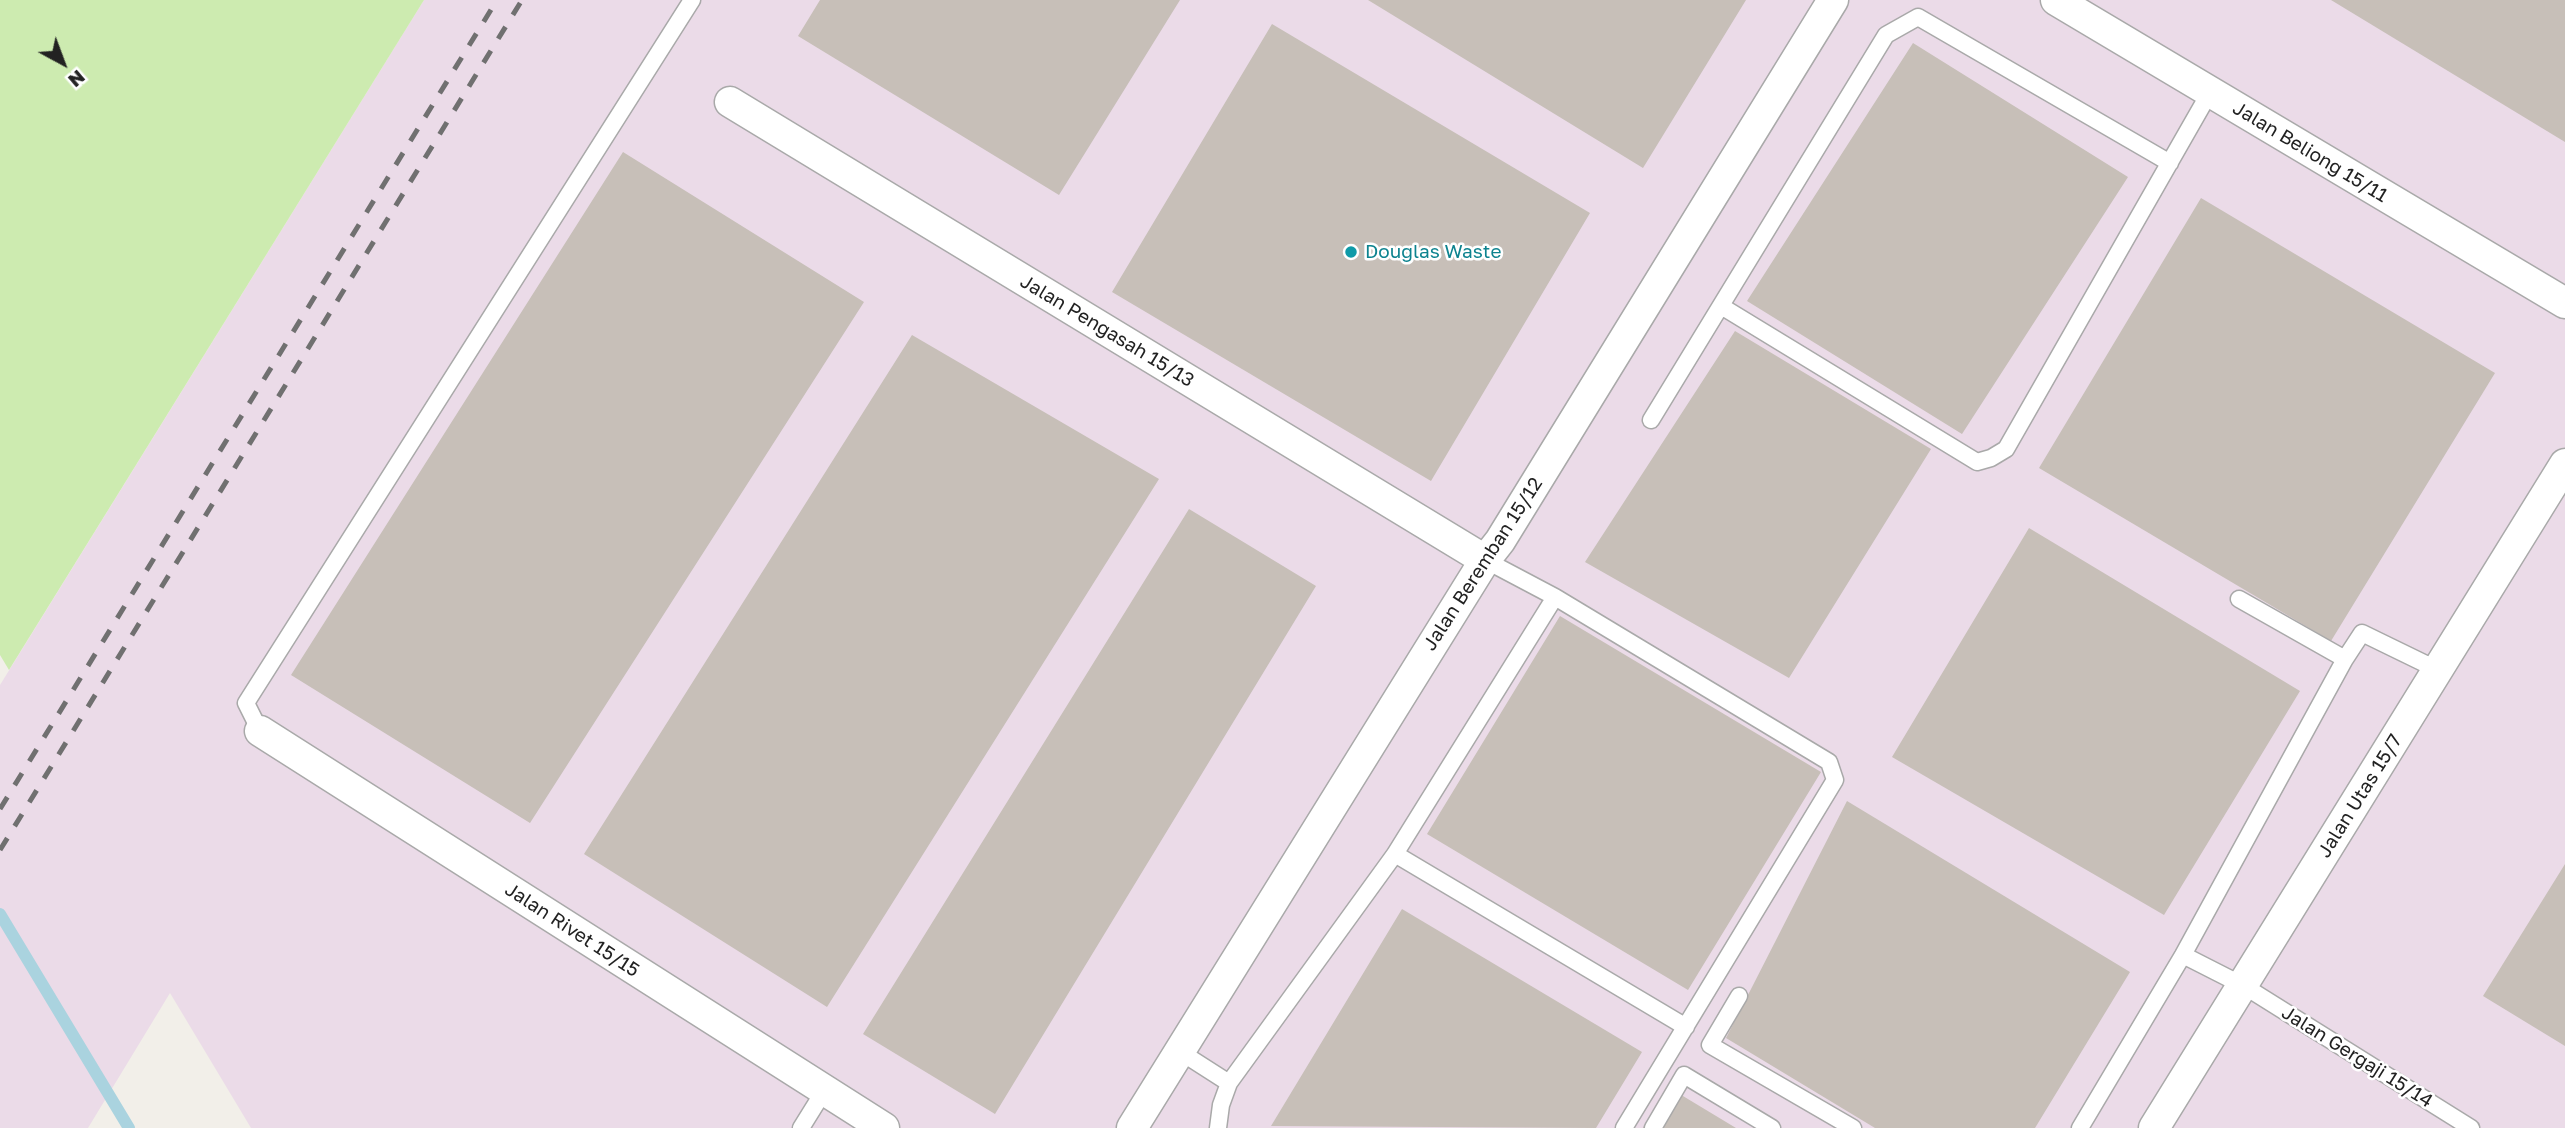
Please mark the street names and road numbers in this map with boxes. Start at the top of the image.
street label: Jalan Beliong 15/11 [2228,97,2392,207]
street label: Jalan Pengasah 15/13 [1016,270,1198,392]
street label: Jalan Beremban 15/12 [1418,473,1548,655]
street label: Jalan Utas 15/7 [2313,730,2407,862]
street label: Jalan Rivet 15/15 [500,878,644,982]
street label: Jalan Gergaji 15/14 [2277,1001,2437,1113]

